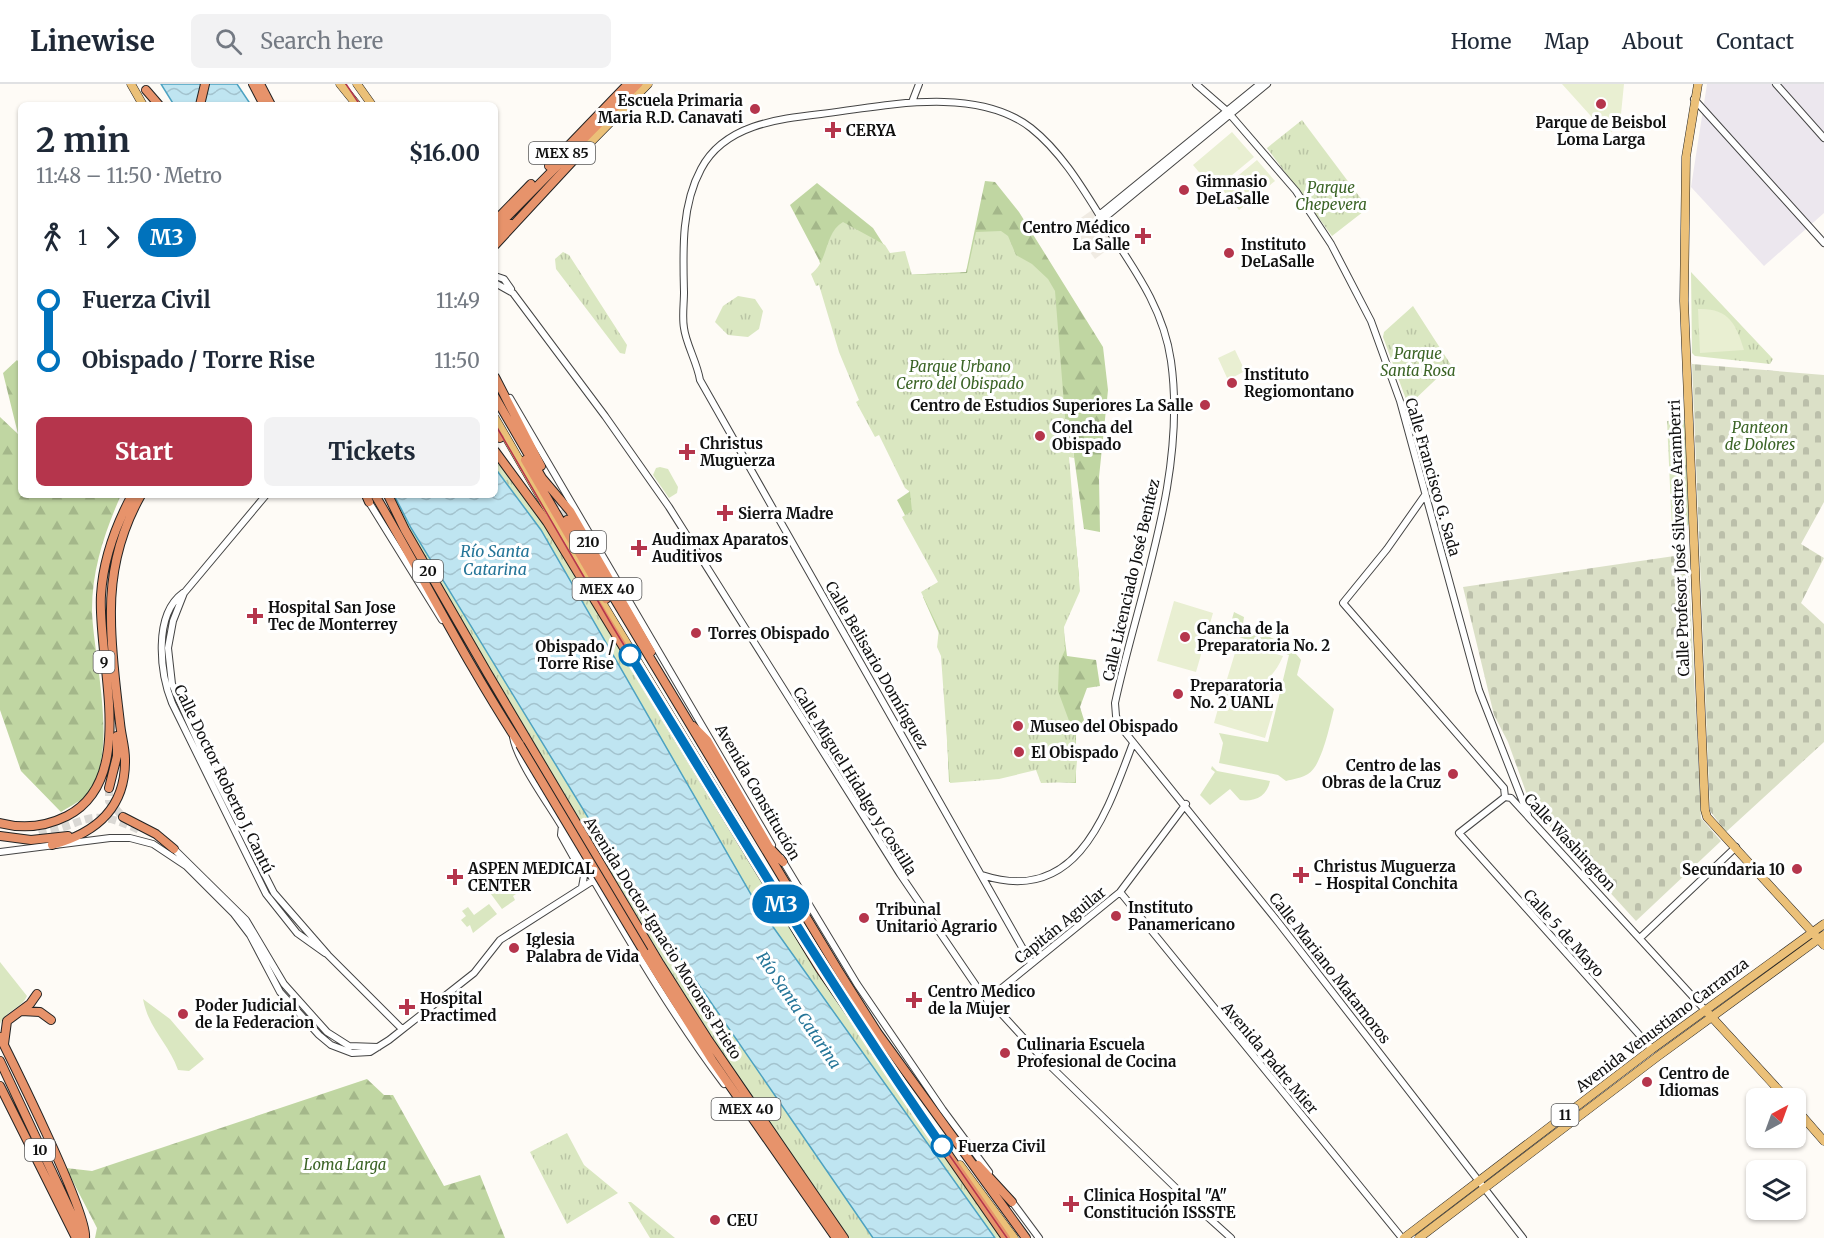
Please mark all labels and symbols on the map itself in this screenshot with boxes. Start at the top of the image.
place label: Escuela Primaria Maria R.D. Canavati [598,91,744,127]
marker: Parque de Beisbol Loma Larga [1594,97,1608,111]
marker: Escuela Primaria Maria R.D. Canavati [748,102,762,116]
place label: Parque de Beisbol Loma Larga [1536,113,1667,149]
marker: CERYA [824,121,842,139]
place label: CERYA [846,121,896,140]
road number: MEX 85 [529,142,595,164]
place label: Gimnasio DeLaSalle [1196,172,1269,208]
park label: Parque Chepevera [1295,178,1367,214]
marker: Gimnasio DeLaSalle [1177,183,1191,197]
place label: Centro Médico La Salle [1023,218,1130,254]
marker: Centro Médico La Salle [1134,227,1152,245]
place label: Instituto DeLaSalle [1241,235,1314,271]
marker: Instituto DeLaSalle [1222,246,1236,260]
park label: Parque Santa Rosa [1380,344,1456,380]
park label: Parque Urbano Cerro del Obispado [896,357,1024,393]
place label: Instituto Regiomontano [1244,365,1354,401]
marker: Instituto Regiomontano [1225,376,1239,390]
place label: Centro de Estudios Superiores La Salle [910,396,1193,415]
street label: Calle Francisco G. Sada [1401,396,1465,558]
marker: Centro de Estudios Superiores La Salle [1198,398,1212,412]
street label: Calle Profesor José Silvestre Aramberri [1665,399,1693,677]
place label: Concha del Obispado [1052,418,1133,454]
park label: Panteon de Dolores [1725,418,1795,454]
marker: Concha del Obispado [1033,429,1047,443]
place label: Christus Muguerza [700,434,776,470]
marker: Christus Muguerza [678,443,696,461]
street label: Calle Licenciado José Benítez [1098,477,1164,683]
marker: Sierra Madre [716,504,734,522]
place label: Sierra Madre [738,504,834,523]
place label: Audimax Aparatos Auditivos [651,530,789,566]
road number: 210 [570,531,606,553]
marker: Audimax Aparatos Auditivos [630,539,648,557]
water label: Río Santa Catarina [460,541,530,579]
road number: 20 [413,560,443,582]
road number: MEX 40 [572,578,642,600]
street label: Calle Belisario Domínguez [821,578,933,752]
place label: Hospital San Jose Tec de Monterrey [268,598,398,634]
marker: Hospital San Jose Tec de Monterrey [246,607,264,625]
place label: Cancha de la Preparatoria No. 2 [1197,619,1330,655]
place label: Torres Obispado [708,624,830,643]
marker: Torres Obispado [689,626,703,640]
marker: Cancha de la Preparatoria No. 2 [1178,630,1192,644]
place label: Obispado / Torre Rise [535,637,614,673]
marker: Obispado / Torre Rise [619,644,641,666]
road number: 9 [94,651,114,673]
place label: Preparatoria No. 2 UANL [1190,676,1283,712]
street label: Calle Doctor Roberto J. Cantú [170,682,278,876]
street label: Calle Miguel Hidalgo y Costilla [789,683,921,879]
marker: Preparatoria No. 2 UANL [1171,687,1185,701]
place label: Museo del Obispado [1030,717,1178,736]
marker: Museo del Obispado [1011,719,1025,733]
street label: Avenida Constitución [711,720,805,863]
place label: El Obispado [1031,743,1118,762]
marker: El Obispado [1012,745,1026,759]
place label: Centro de las Obras de la Cruz [1322,756,1441,792]
marker: Centro de las Obras de la Cruz [1446,767,1460,781]
street label: Calle Washington [1520,789,1620,895]
street label: Avenida Doctor Ignacio Morones Prieto [580,813,746,1063]
place label: Christus Muguerza - Hospital Conchita [1314,857,1459,893]
place label: ASPEN MEDICAL CENTER [467,859,595,895]
place label: Secundaria 10 [1682,860,1785,879]
marker: Secundaria 10 [1790,862,1804,876]
marker: Christus Muguerza - Hospital Conchita [1292,866,1310,884]
marker: ASPEN MEDICAL CENTER [446,868,464,886]
street label: Capitán Aguilar [1010,882,1110,968]
line badge: M3 [754,884,808,924]
street label: Calle 5 de Mayo [1520,885,1609,981]
street label: Calle Mariano Matamoros [1265,889,1395,1047]
place label: Instituto Panamericano [1128,898,1235,934]
place label: Tribunal Unitario Agrario [876,900,997,936]
marker: Instituto Panamericano [1109,909,1123,923]
marker: Tribunal Unitario Agrario [857,911,871,925]
place label: Iglesia Palabra de Vida [526,930,640,966]
marker: Iglesia Palabra de Vida [507,941,521,955]
water label: Río Santa Catarina [752,948,846,1072]
street label: Avenida Venustiano Carranza [1571,954,1752,1097]
place label: Centro Medico de la Mujer [928,982,1035,1018]
place label: Hospital Practimed [420,989,497,1025]
marker: Centro Medico de la Mujer [905,991,923,1009]
place label: Poder Judicial de la Federacion [195,996,314,1032]
marker: Hospital Practimed [398,998,416,1016]
street label: Avenida Padre Mier [1217,998,1322,1118]
marker: Poder Judicial de la Federacion [176,1007,190,1021]
place label: Culinaria Escuela Profesional de Cocina [1017,1035,1177,1071]
marker: Culinaria Escuela Profesional de Cocina [998,1046,1012,1060]
place label: Centro de Idiomas [1659,1064,1730,1100]
marker: Centro de Idiomas [1640,1075,1654,1089]
north arrow [1746,1088,1806,1148]
road number: MEX 40 [712,1098,780,1120]
road number: 11 [1552,1104,1578,1126]
marker: Fuerza Civil [931,1135,953,1157]
place label: Fuerza Civil [958,1137,1046,1156]
road number: 10 [25,1139,55,1161]
park label: Loma Larga [304,1155,386,1174]
place label: Clinica Hospital "A" Constitución ISSSTE [1084,1186,1236,1222]
marker: Clinica Hospital "A" Constitución ISSSTE [1062,1195,1080,1213]
place label: CEU [727,1211,758,1230]
marker: CEU [708,1213,722,1227]

